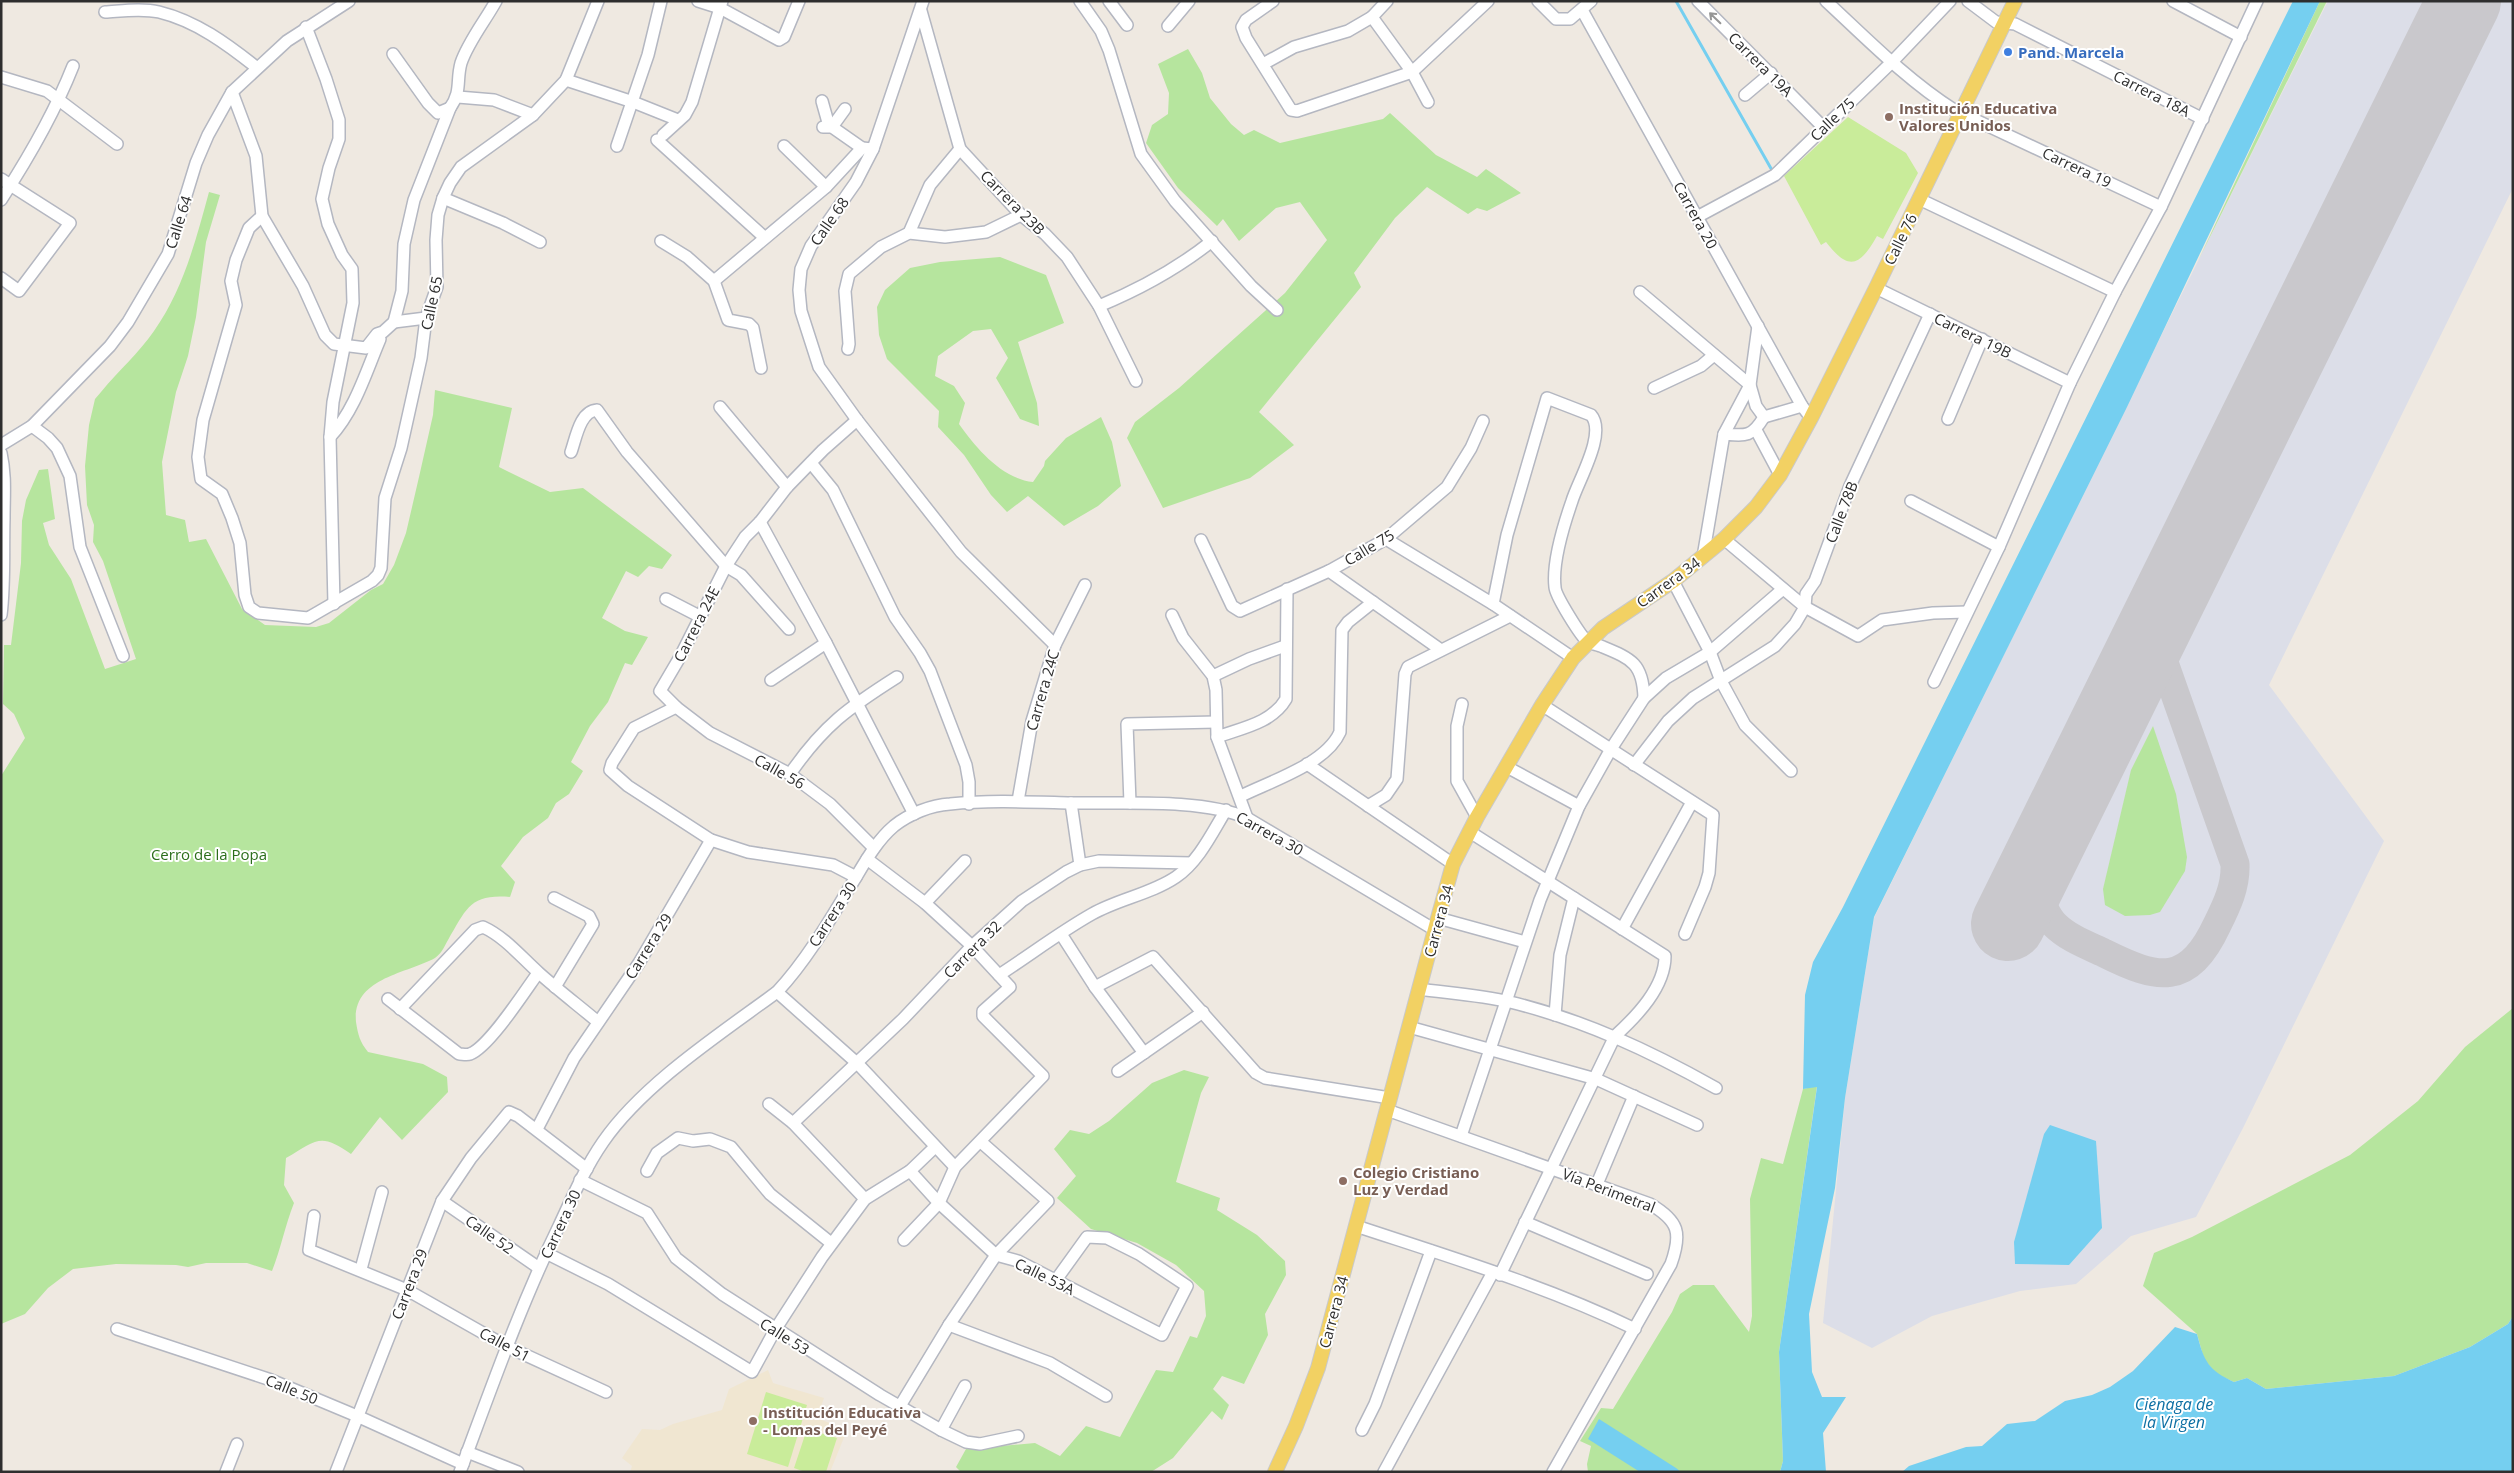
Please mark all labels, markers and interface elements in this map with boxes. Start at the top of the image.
one-way arrow [1709,12,1721,24]
street label: Carrera 19A [1724,27,1798,101]
place label: Pand. Marcela [2018,42,2124,62]
marker: Pand. Marcela [2002,46,2014,58]
street label: Carrera 18A [2110,65,2194,121]
street label: Calle 75 [1805,93,1859,145]
place label: Institución Educativa Valores Unidos [1899,98,2057,135]
marker: Institución Educativa Valores Unidos [1883,111,1895,123]
street label: Carrera 19 [2039,142,2115,192]
street label: Carrera 23B [976,165,1050,239]
street label: Carrera 20 [1669,178,1723,252]
street label: Calle 64 [160,192,196,251]
street label: Calle 68 [805,193,853,249]
street label: Calle 76 [1879,210,1921,268]
street label: Calle 65 [416,274,446,332]
street label: Carrera 19B [1931,308,2015,362]
street label: Calle 78B [1820,478,1862,546]
street label: Calle 75 [1340,524,1398,570]
street label: Carrera 34 [1632,552,1704,612]
street label: Carrera 24E [668,583,724,665]
street label: Carrera 24C [1021,647,1063,733]
street label: Calle 56 [751,749,809,793]
street label: Carrera 30 [1233,806,1307,860]
park label: Cerro de la Popa [151,844,267,864]
street label: Carrera 30 [803,878,861,950]
street label: Carrera 34 [1419,882,1457,959]
street label: Carrera 29 [620,909,676,983]
street label: Carrera 32 [939,916,1005,982]
place label: Colegio Cristiano Luz y Verdad [1353,1162,1479,1199]
street label: Vía Perimetral [1560,1163,1658,1217]
marker: Colegio Cristiano Luz y Verdad [1337,1175,1349,1187]
street label: Carrera 30 [535,1186,585,1262]
street label: Calle 52 [462,1210,518,1258]
street label: Carrera 29 [386,1246,432,1322]
street label: Calle 53A [1012,1253,1079,1299]
street label: Carrera 34 [1314,1273,1352,1350]
street label: Calle 53 [756,1313,814,1359]
street label: Calle 51 [476,1322,534,1366]
street label: Calle 50 [263,1369,321,1409]
water label: Ciénaga de la Virgen [2135,1393,2213,1433]
place label: Institución Educativa - Lomas del Peyé [763,1402,921,1439]
marker: Institución Educativa - Lomas del Peyé [747,1415,759,1427]

